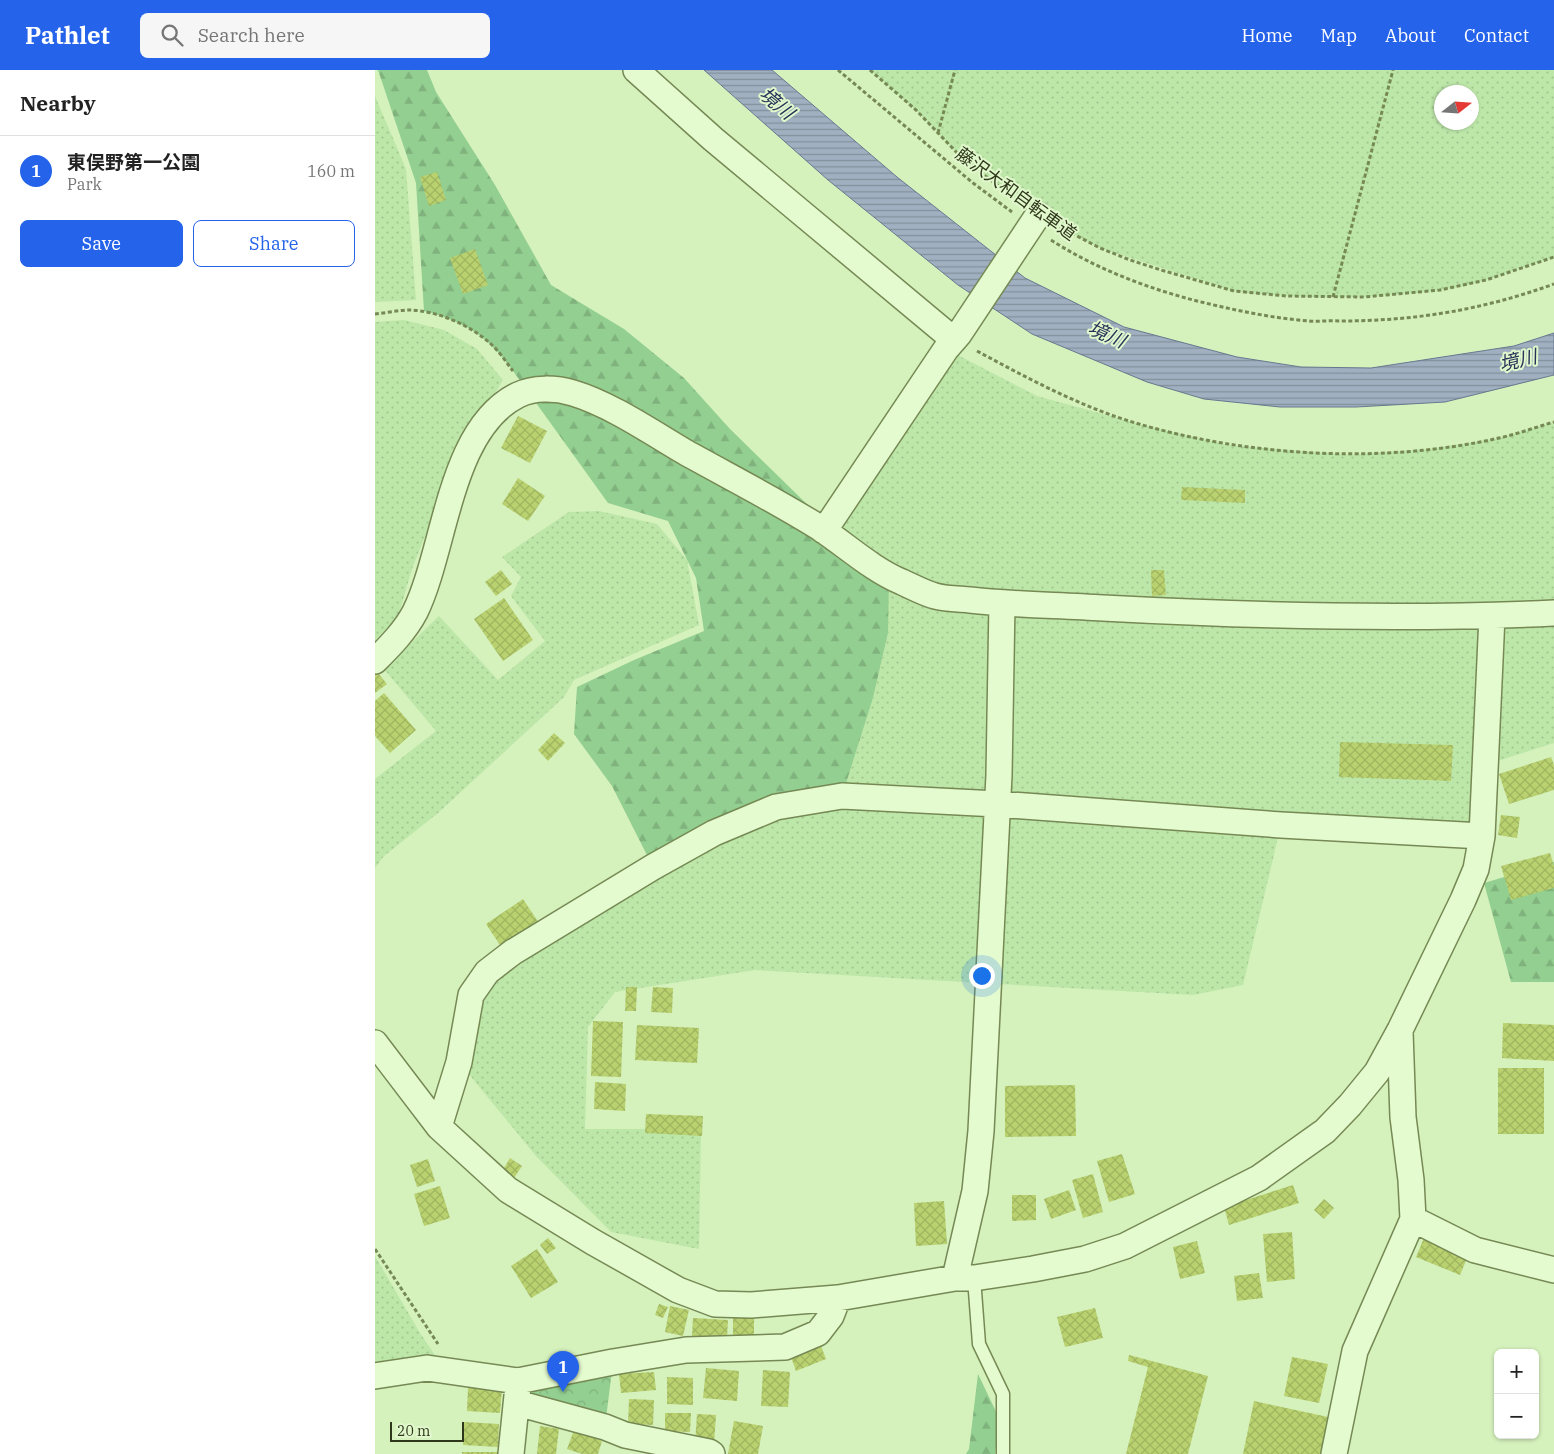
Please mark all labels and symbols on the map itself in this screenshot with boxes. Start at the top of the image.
water label: 境川 [755,82,801,126]
north arrow [1434,85,1479,130]
street label: 藤沢大和自転車道 [951,142,1081,245]
water label: 境川 [1085,315,1131,354]
water label: 境川 [1497,344,1541,376]
your location [969,963,995,989]
pin: 1 [547,1351,579,1392]
scale bar [390,1419,464,1442]

